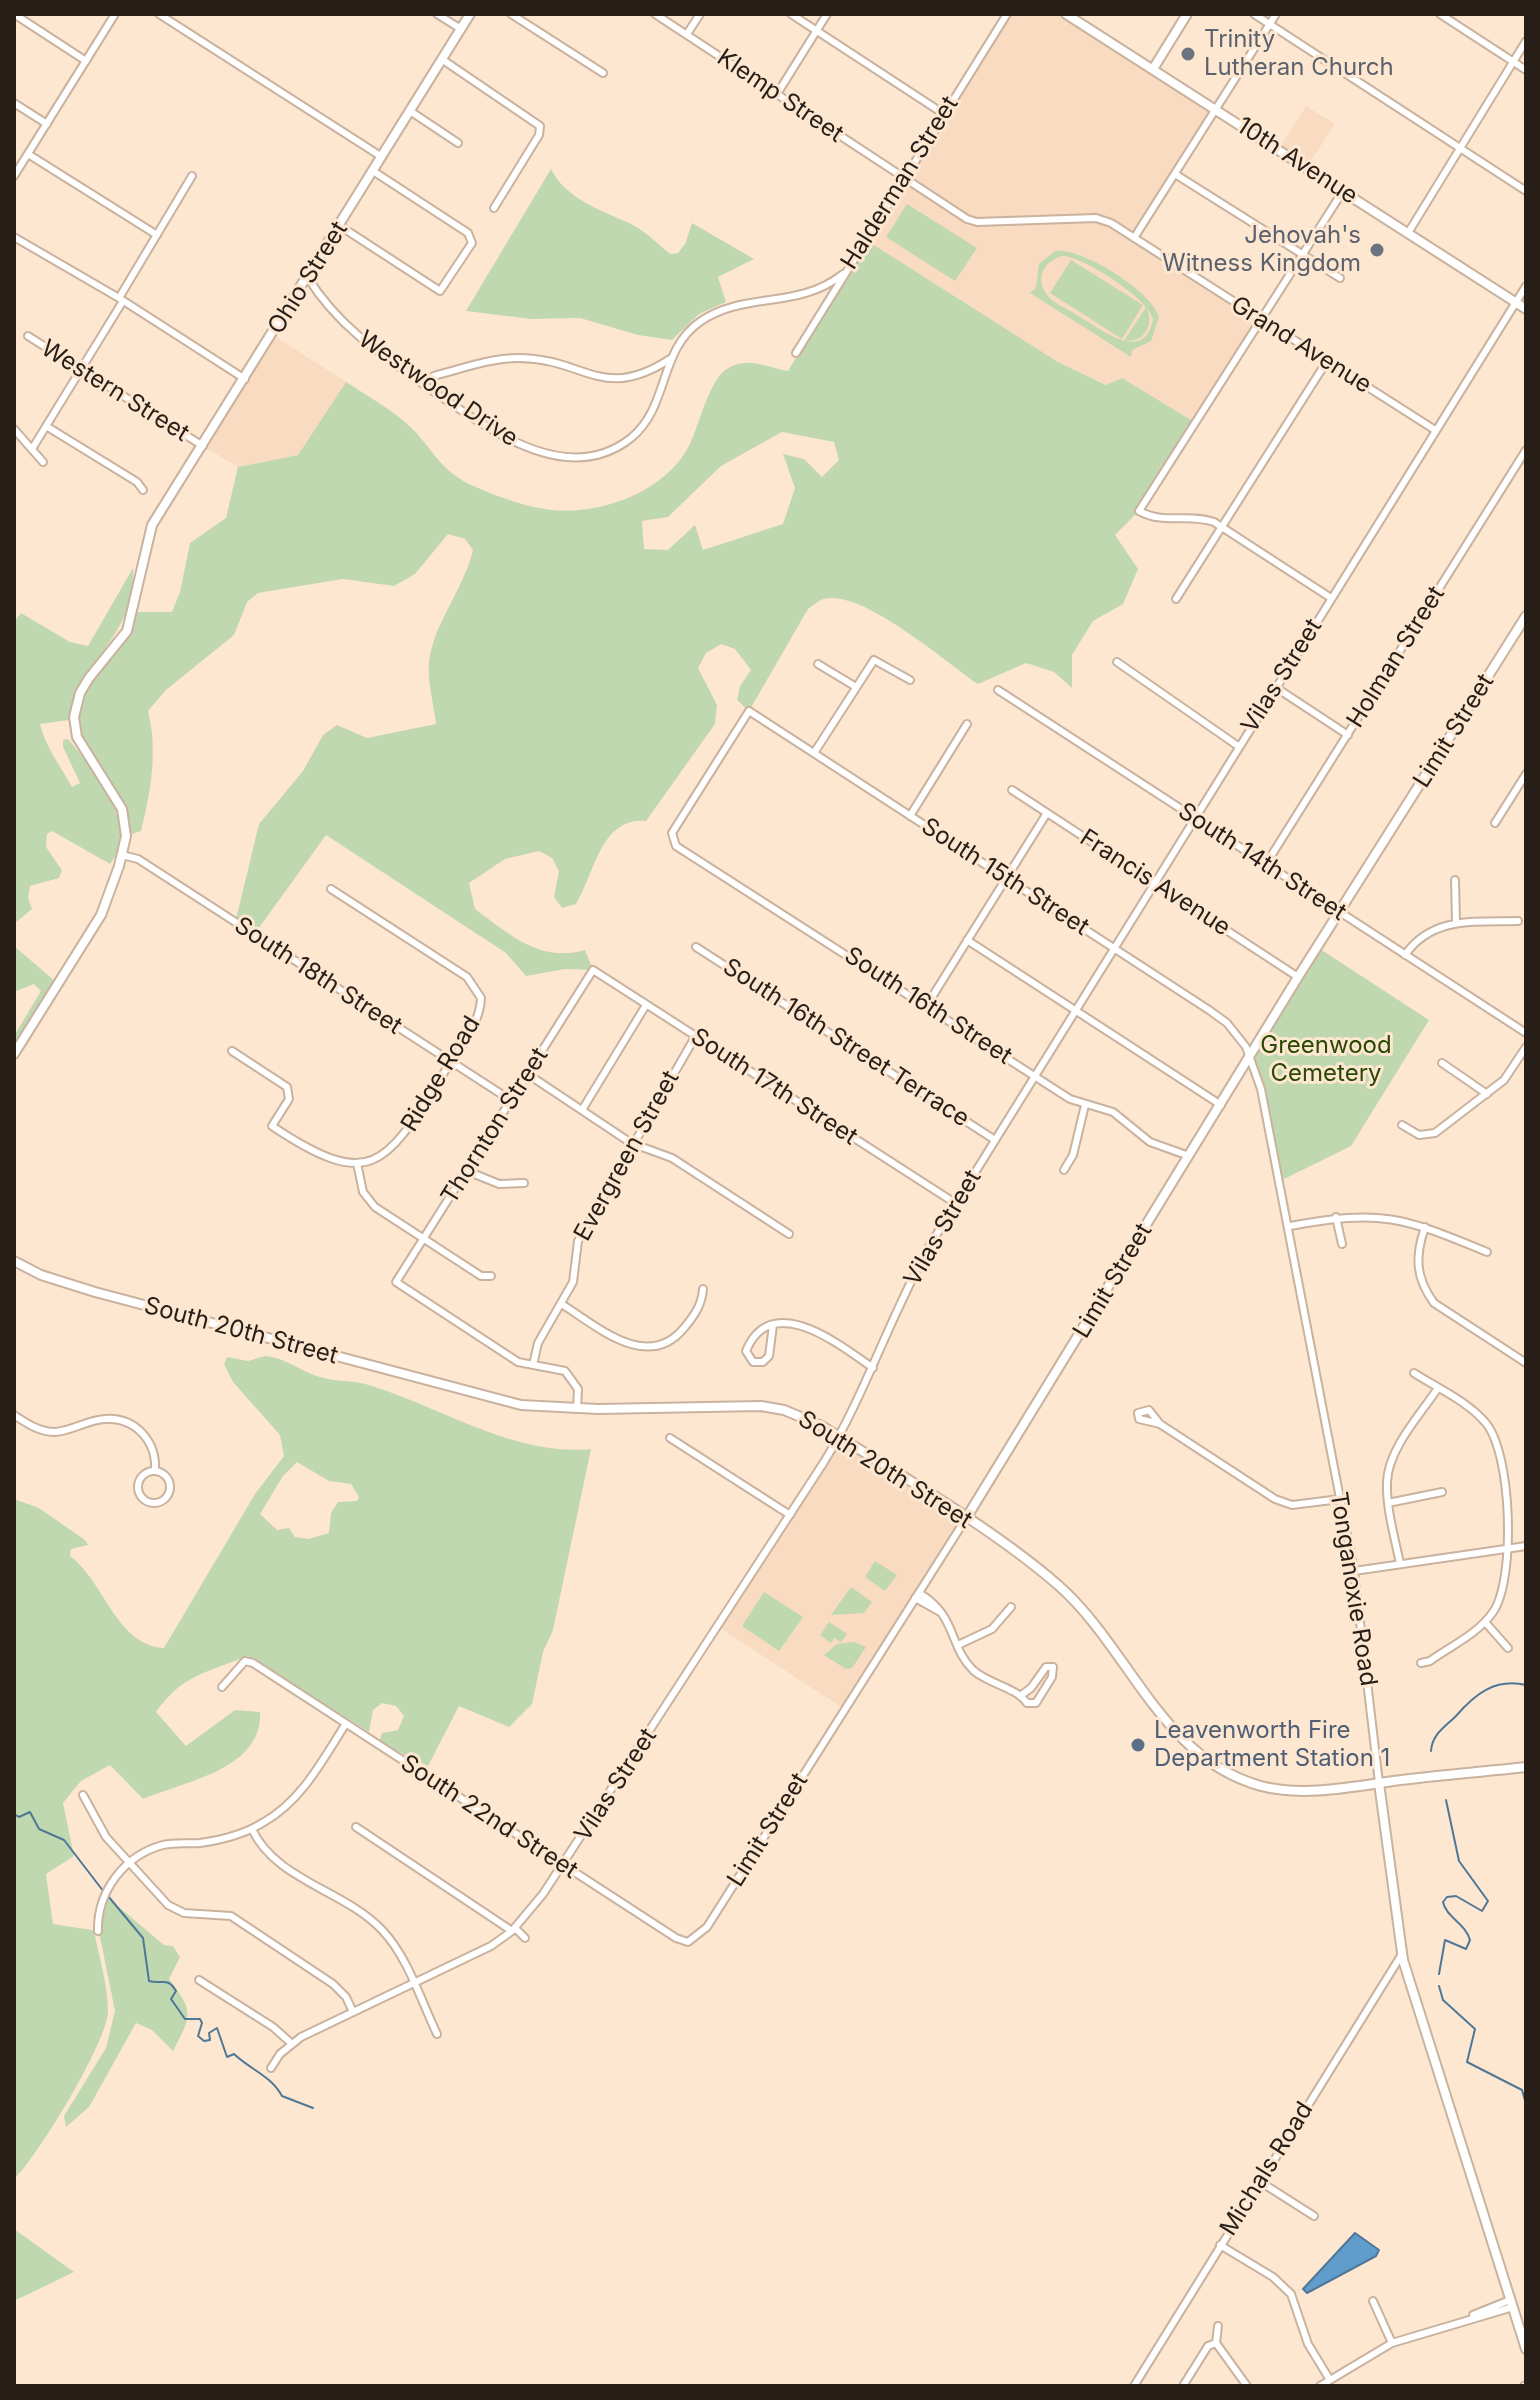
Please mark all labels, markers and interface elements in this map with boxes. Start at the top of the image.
place label: Trinity Lutheran Church [1204,26,1394,82]
street label: Klemp Street [711,43,849,149]
marker: Trinity Lutheran Church [1179,45,1197,63]
street label: Halderman Street [835,91,965,275]
street label: 10th Avenue [1231,111,1363,211]
street label: Ohio Street [262,216,354,340]
place label: Jehovah's Witness Kingdom [1162,222,1361,278]
marker: Jehovah's Witness Kingdom [1368,241,1386,259]
street label: Grand Avenue [1225,290,1377,400]
street label: Westwood Drive [353,325,523,453]
street label: Western Street [36,334,194,448]
street label: Holman Street [1341,581,1451,733]
street label: Vilas Street [1236,614,1328,738]
street label: Limit Street [1408,669,1500,793]
street label: South 14th Street [1173,797,1351,927]
street label: South 15th Street [916,812,1094,942]
street label: Francis Avenue [1074,824,1236,942]
street label: South 18th Street [229,911,407,1041]
street label: South 16th Street [839,941,1017,1071]
street label: South 16th Street Terrace [717,953,975,1133]
street label: Ridge Road [395,1011,487,1137]
street label: South 17th Street [685,1022,863,1152]
park label: Greenwood Cemetery [1260,1032,1392,1088]
street label: Thornton Street [436,1043,554,1209]
street label: Evergreen Street [568,1066,686,1246]
street label: Vilas Street [898,1165,988,1291]
street label: Limit Street [1068,1218,1158,1344]
street label: South 20th Street [141,1291,341,1371]
street label: South 20th Street [793,1405,977,1535]
street label: Tonganoxie Road [1323,1490,1383,1688]
place label: Leavenworth Fire Department Station 1 [1154,1717,1390,1773]
street label: Vilas Street [569,1723,663,1847]
marker: Leavenworth Fire Department Station 1 [1129,1736,1147,1754]
street label: South 22nd Street [395,1749,583,1885]
street label: Limit Street [722,1768,814,1892]
street label: Michals Road [1215,2097,1319,2241]

